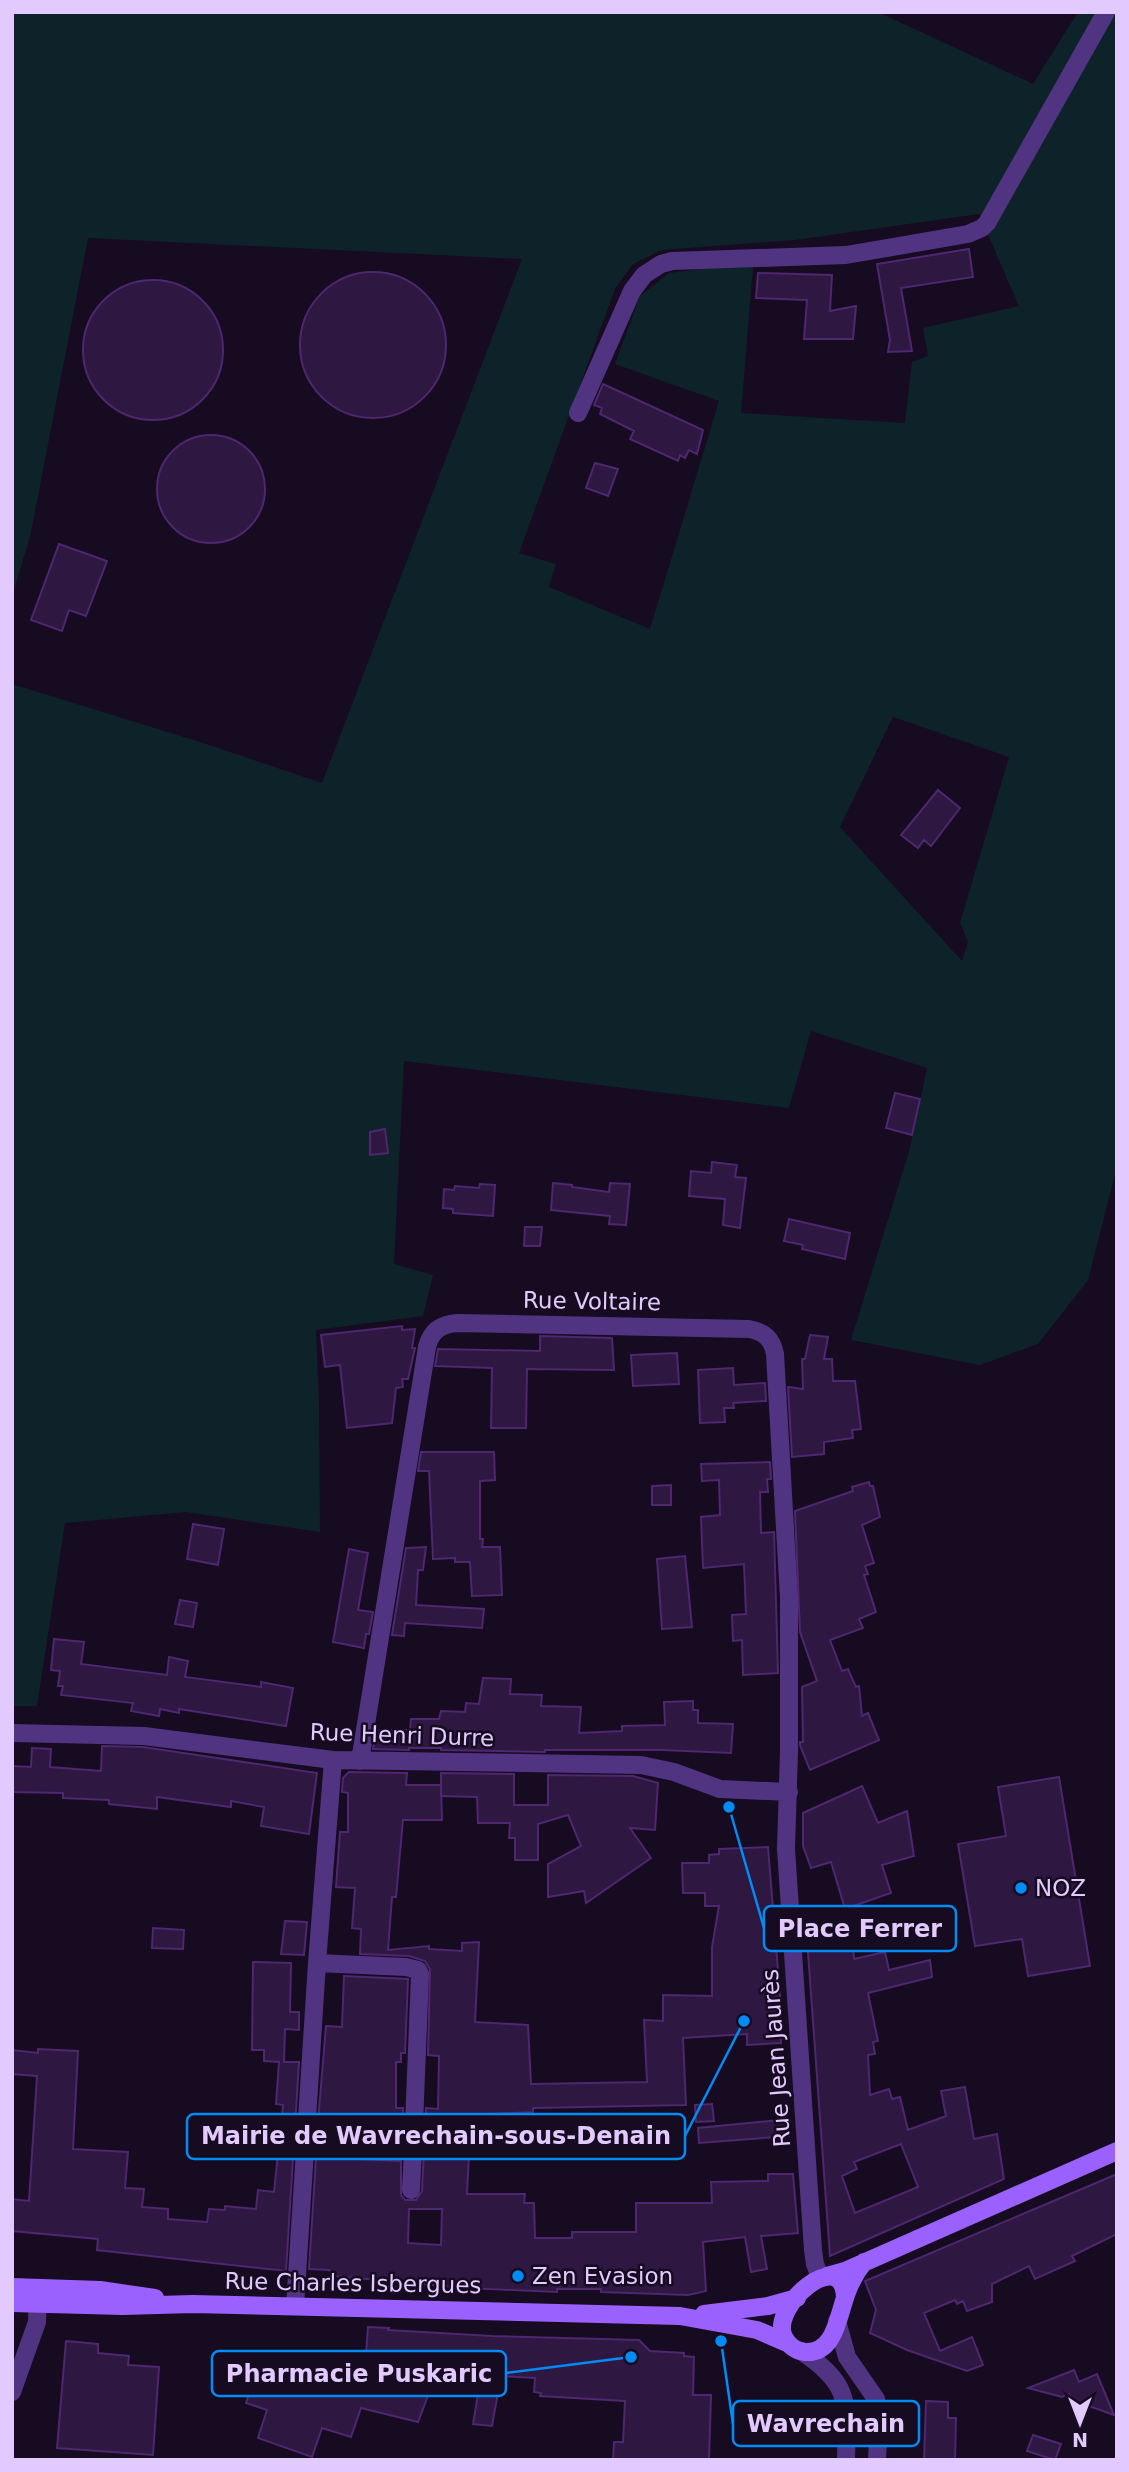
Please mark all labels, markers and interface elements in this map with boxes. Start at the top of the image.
street label: Rue Voltaire [523,1287,661,1315]
street label: Rue Henri Durre [309,1719,495,1751]
place label: NOZ [1035,1875,1086,1901]
marker: NOZ [1013,1880,1029,1896]
callout: Place Ferrer [764,1906,956,1951]
text: Place Ferrer [778,1915,942,1943]
street label: Rue Jean Jaurès [757,1968,795,2148]
callout: Mairie de Wavrechain-sous-Denain [187,2114,685,2159]
text: Mairie de Wavrechain-sous-Denain [201,2122,671,2150]
place label: Zen Evasion [532,2263,673,2289]
street label: Rue Charles Isbergues [224,2268,482,2298]
marker: Zen Evasion [510,2268,526,2284]
callout: Pharmacie Puskaric [212,2351,506,2396]
text: Pharmacie Puskaric [226,2360,492,2388]
north arrow [1045,2388,1115,2458]
callout: Wavrechain [733,2401,919,2446]
text: Wavrechain [747,2410,905,2438]
text: N [1072,2429,1088,2451]

